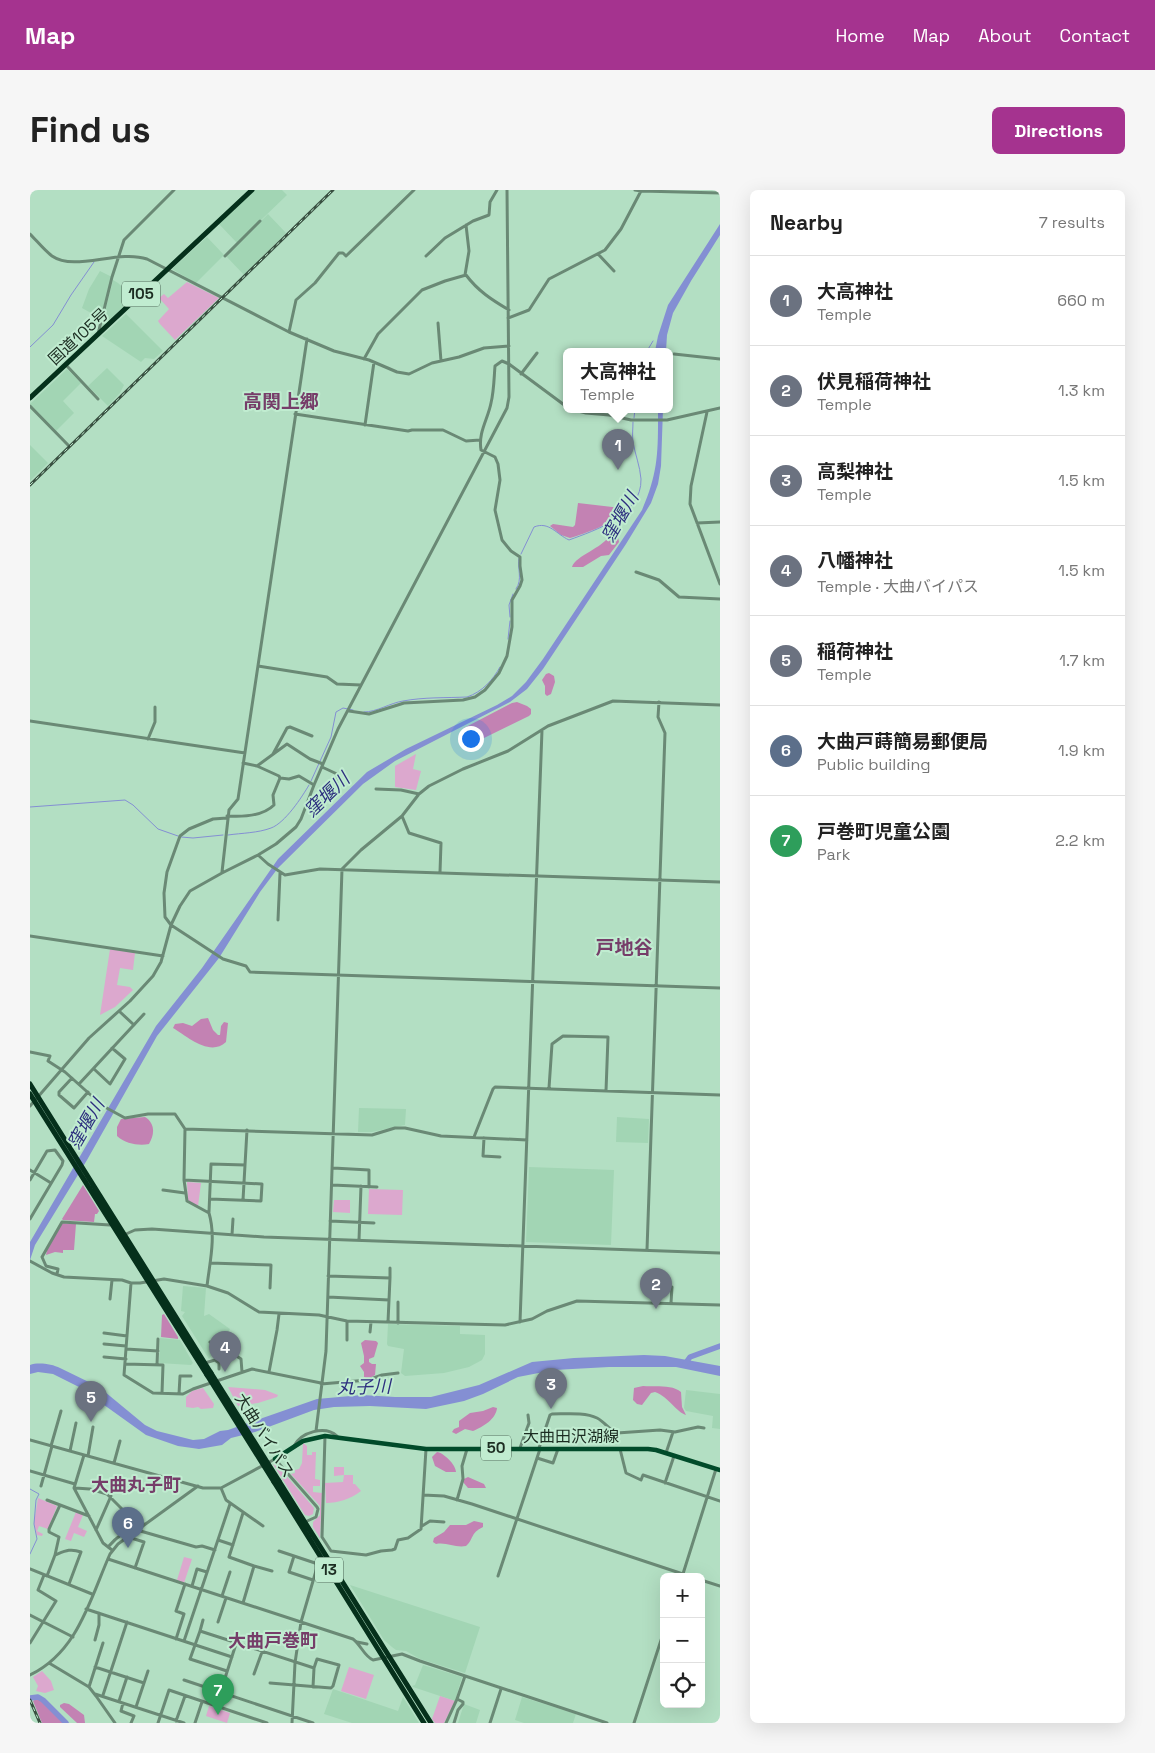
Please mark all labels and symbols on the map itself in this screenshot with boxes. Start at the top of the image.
road number: 105 [122,282,160,306]
street label: 国道105号 [44,303,113,369]
district label: 高関上郷 [243,389,319,414]
pin: 1 [602,429,634,470]
water label: 窪堰川 [596,486,644,546]
your location [458,726,484,752]
water label: 窪堰川 [299,766,356,822]
district label: 戸地谷 [595,935,653,960]
water label: 窪堰川 [62,1093,110,1153]
pin: 2 [640,1268,672,1309]
pin: 4 [209,1331,241,1372]
pin: 3 [535,1368,567,1409]
water label: 丸子川 [337,1374,393,1398]
pin: 5 [75,1381,107,1422]
street label: 大曲バイパス [230,1389,299,1481]
street label: 大曲田沢湖線 [523,1426,619,1447]
road number: 50 [481,1436,511,1460]
district label: 大曲丸子町 [91,1473,181,1496]
pin: 6 [112,1507,144,1548]
road number: 13 [315,1558,343,1582]
district label: 大曲戸巻町 [228,1629,318,1652]
pin: 7 [202,1674,234,1715]

